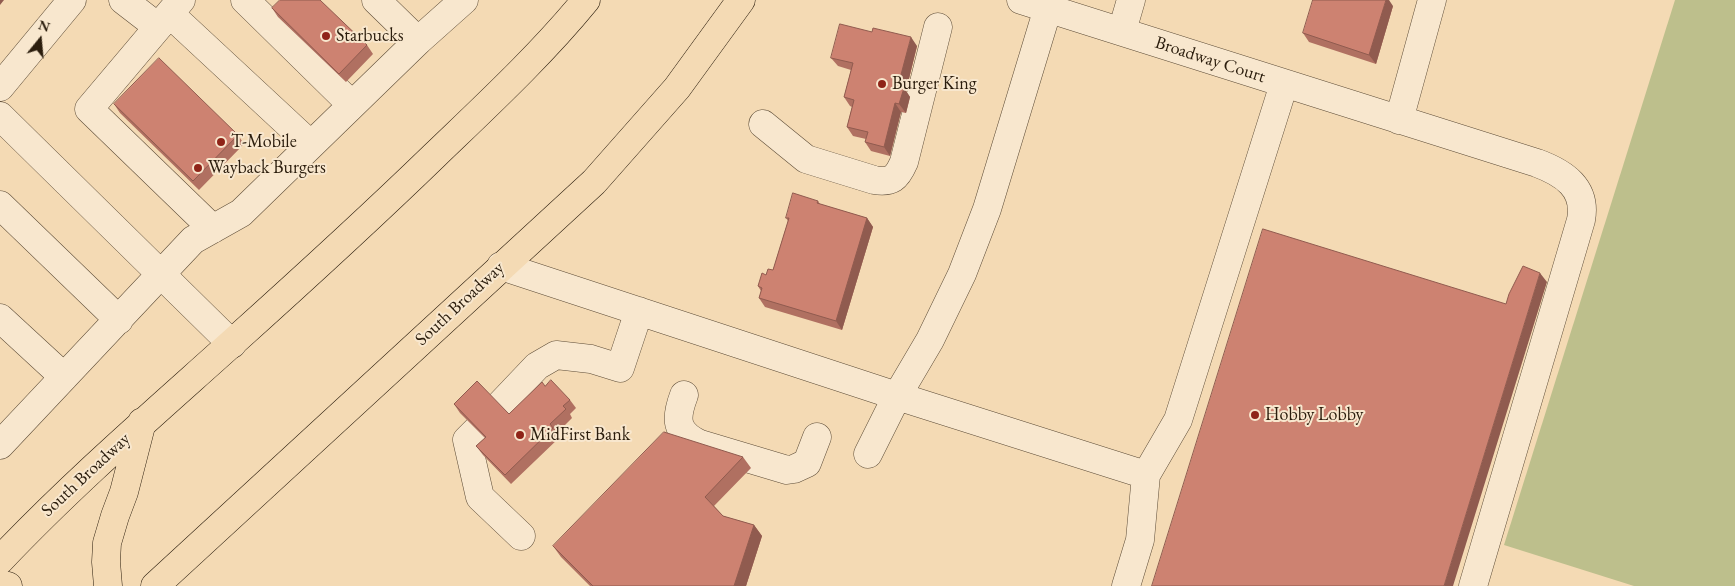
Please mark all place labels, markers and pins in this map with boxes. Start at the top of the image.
place label: Starbucks [336,25,404,47]
marker: Starbucks [320,30,332,42]
place label: Burger King [892,73,977,95]
marker: Burger King [876,78,888,90]
place label: T-Mobile [231,131,297,153]
marker: T-Mobile [215,136,227,148]
place label: Wayback Burgers [208,157,326,179]
marker: Wayback Burgers [192,162,204,174]
place label: Hobby Lobby [1265,404,1363,426]
marker: Hobby Lobby [1249,409,1261,421]
place label: MidFirst Bank [530,424,630,446]
marker: MidFirst Bank [514,429,526,441]

